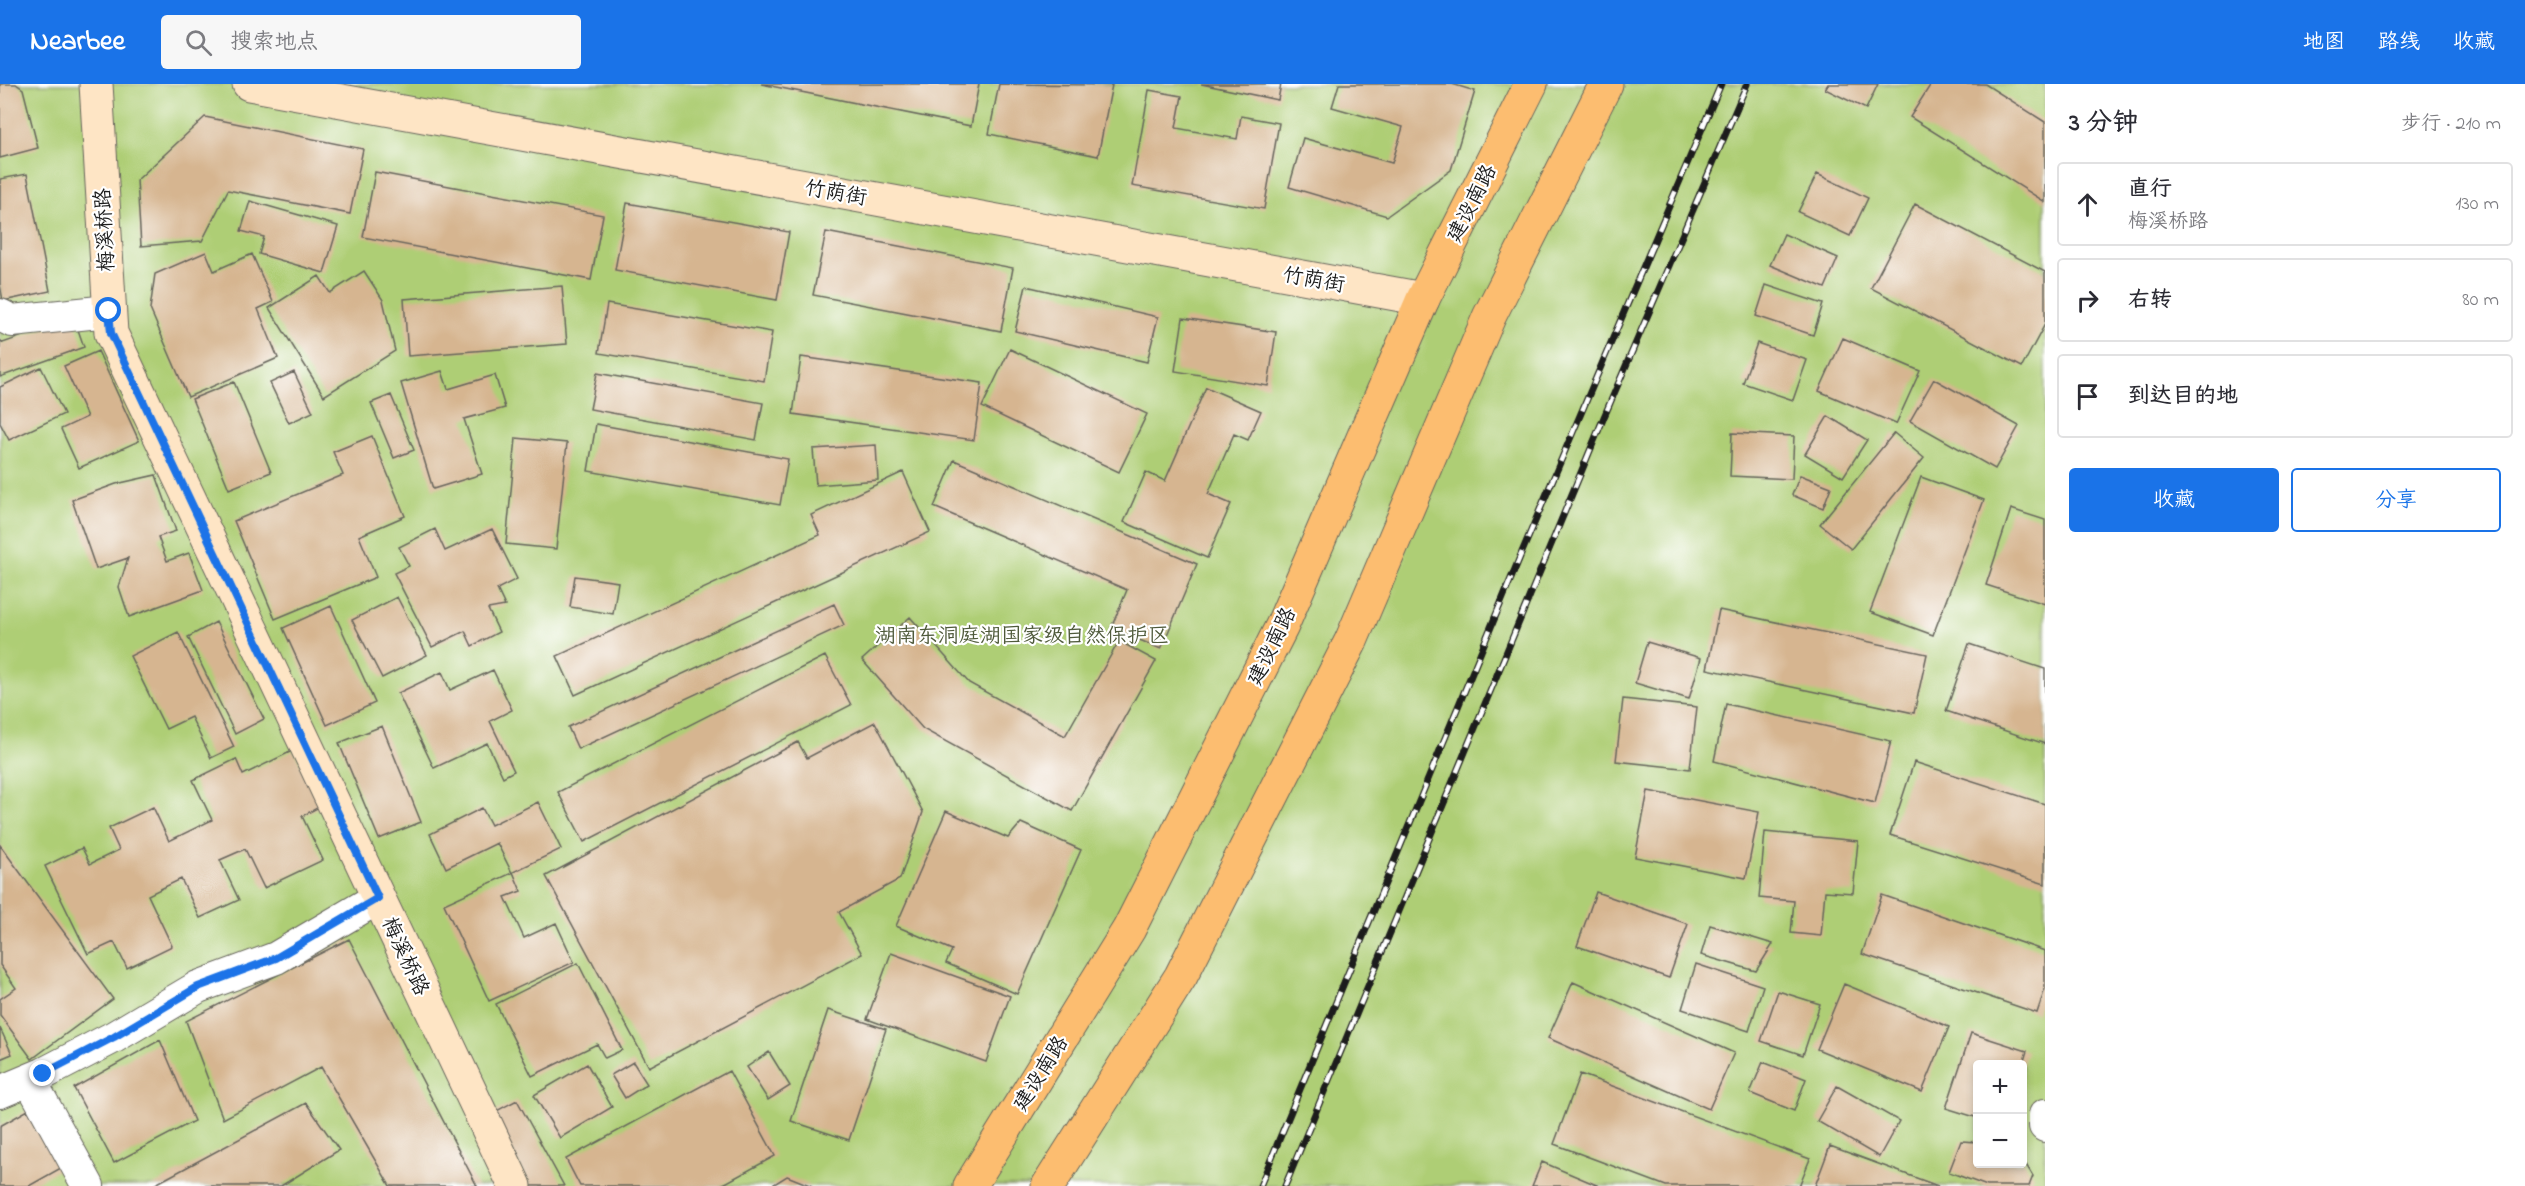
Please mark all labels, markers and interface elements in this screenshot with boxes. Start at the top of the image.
search box [161,15,581,69]
text: Nearbee [30,22,125,63]
icon: search [182,26,215,59]
text: 搜索地点 [230,27,318,59]
text: 地图 [2303,28,2345,58]
text: 路线 [2378,28,2420,58]
text: 收藏 [2453,28,2495,58]
text: 3 分钟 [2069,105,2138,143]
text: 步行 · 210 m [2401,110,2501,139]
street label: 建设南路 [1440,160,1505,248]
street label: 竹荫街 [802,174,869,214]
text: 直行 [2128,174,2172,206]
street label: 梅溪桥路 [89,187,123,273]
icon: ahead [2071,188,2104,221]
text: 130 m [2455,190,2499,219]
text: 梅溪桥路 [2128,208,2208,237]
street label: 竹荫街 [1280,261,1347,301]
icon: right [2071,284,2104,317]
text: 右转 [2128,285,2172,317]
text: 80 m [2462,286,2499,315]
route start [95,297,121,323]
icon: arrive [2071,380,2104,413]
text: 到达目的地 [2128,381,2238,413]
button: 收藏 [2069,468,2279,532]
button: 分享 [2291,468,2501,532]
street label: 建设南路 [1241,603,1305,691]
park label: 湖南东洞庭湖国家级自然保护区 [875,622,1169,652]
street label: 梅溪桥路 [373,912,436,1001]
street label: 建设南路 [1007,1030,1077,1118]
route end [29,1060,55,1086]
map controls [1973,1060,2027,1168]
button: + [1973,1060,2027,1114]
button: − [1973,1114,2027,1168]

